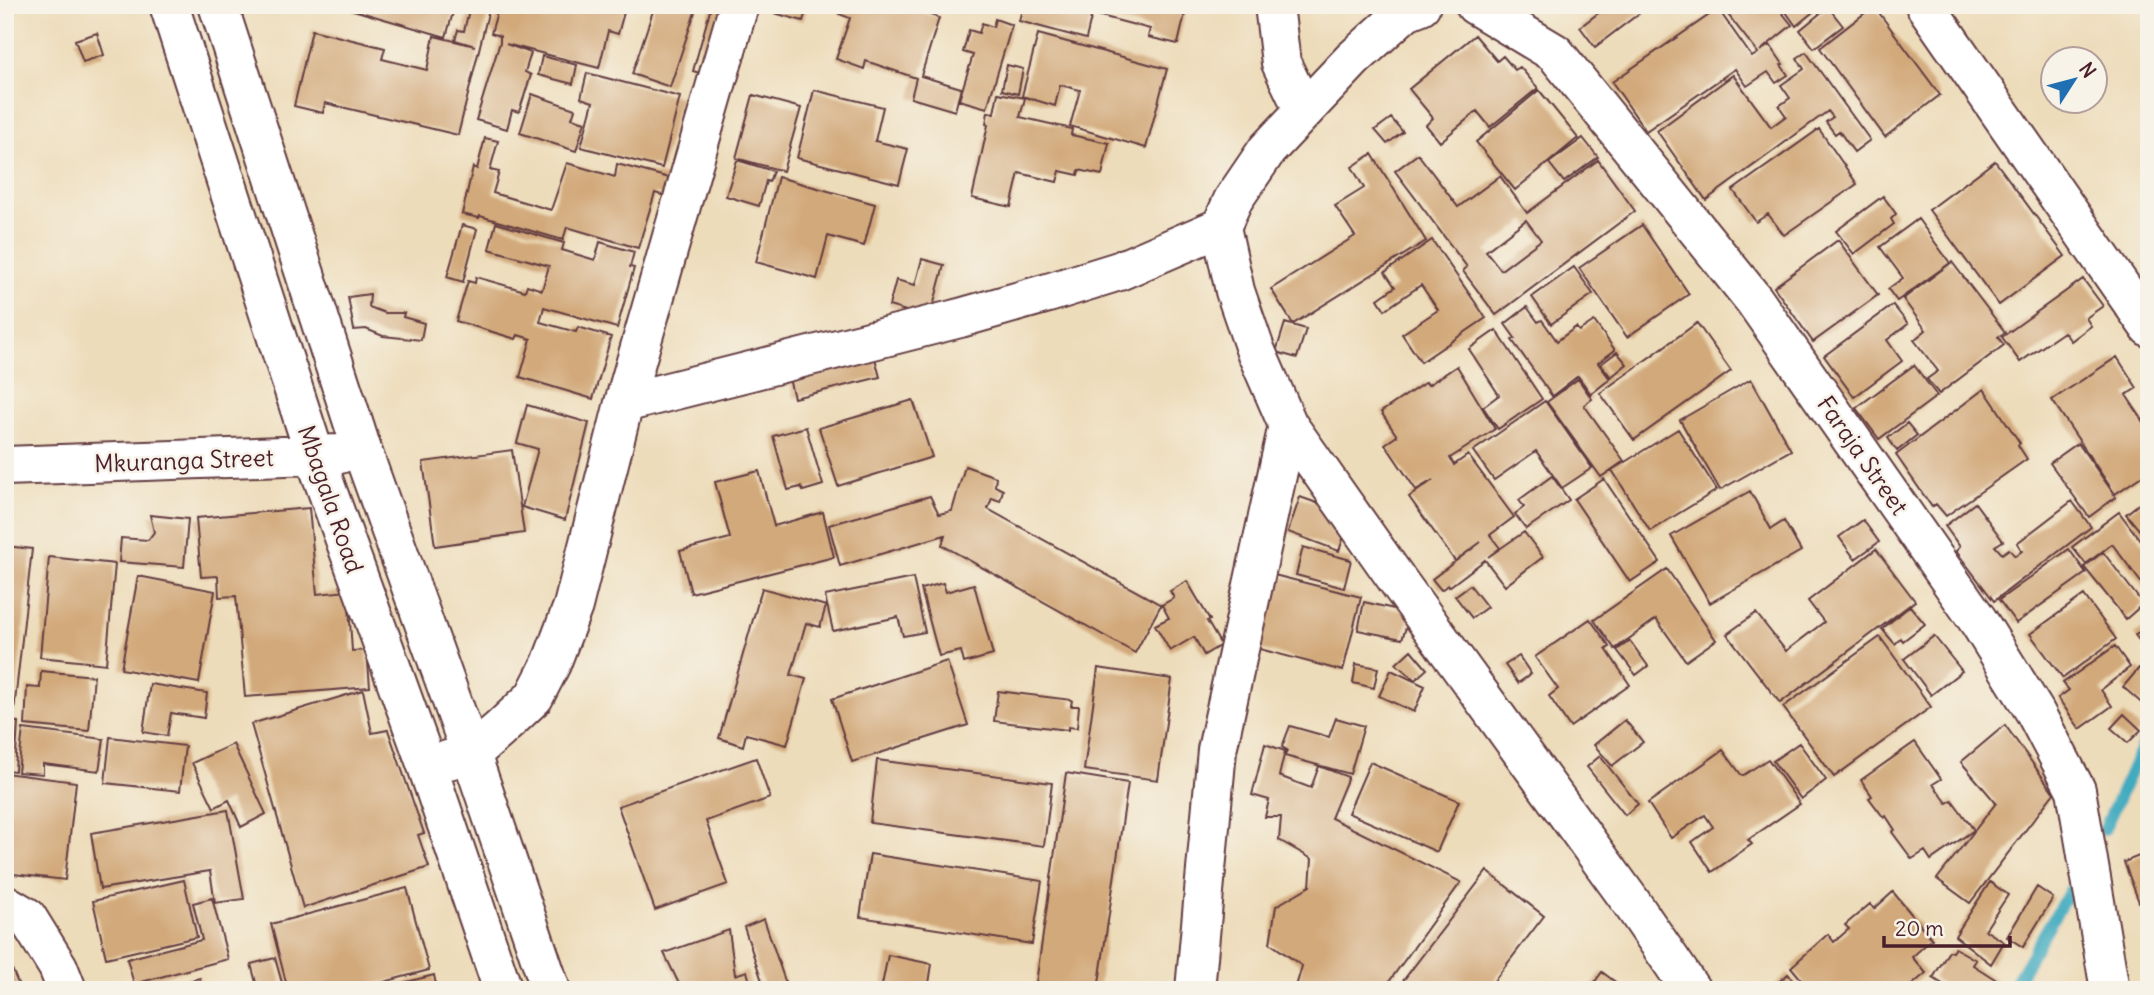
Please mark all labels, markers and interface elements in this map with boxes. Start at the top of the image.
north arrow [2038,46,2108,116]
text: N [2074,58,2101,82]
street label: Faraja Street [1811,390,1915,520]
street label: Mbagala Road [292,421,370,577]
street label: Mkuranga Street [94,442,274,478]
scale bar [1884,904,2010,948]
text: 20 m [1895,915,1944,942]

